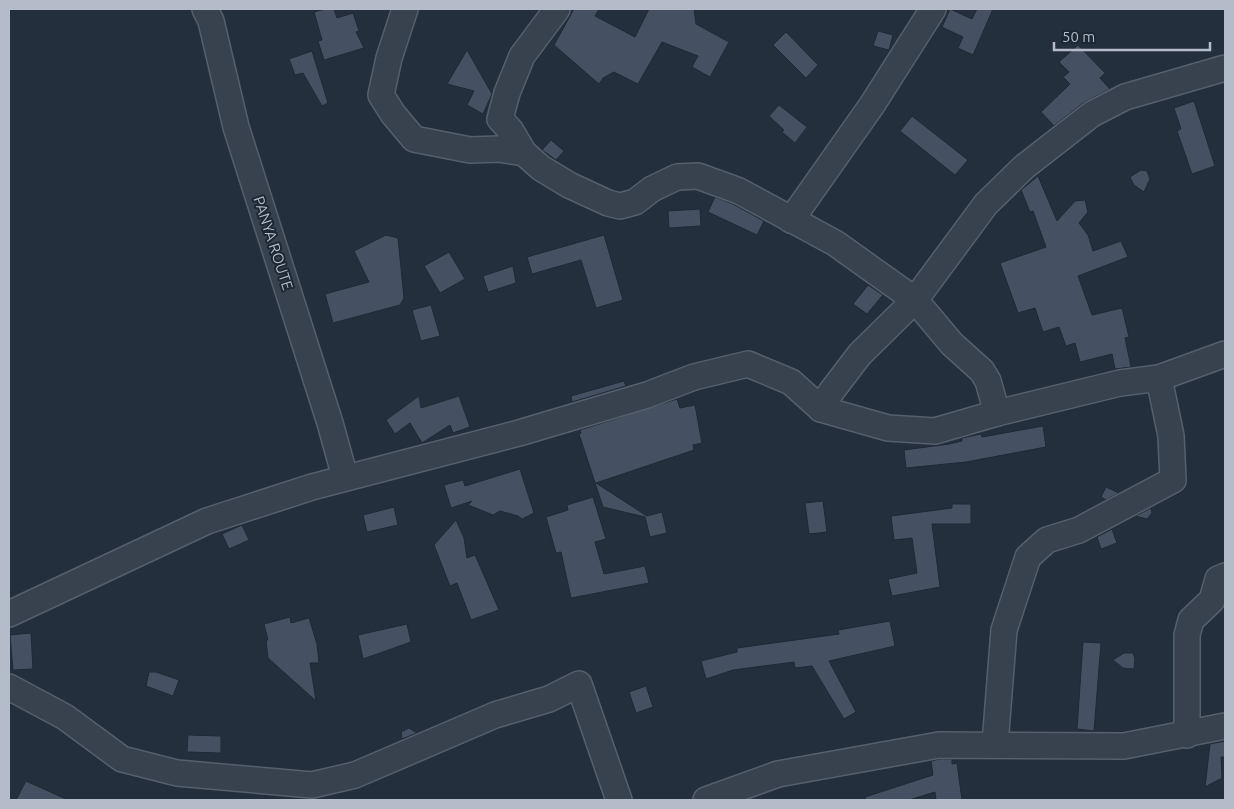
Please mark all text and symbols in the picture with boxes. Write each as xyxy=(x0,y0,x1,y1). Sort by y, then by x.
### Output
scale bar xyxy=(1054,20,1210,52)
text: 50 m xyxy=(1062,28,1095,45)
street label: PANYA ROUTE xyxy=(250,194,297,292)

